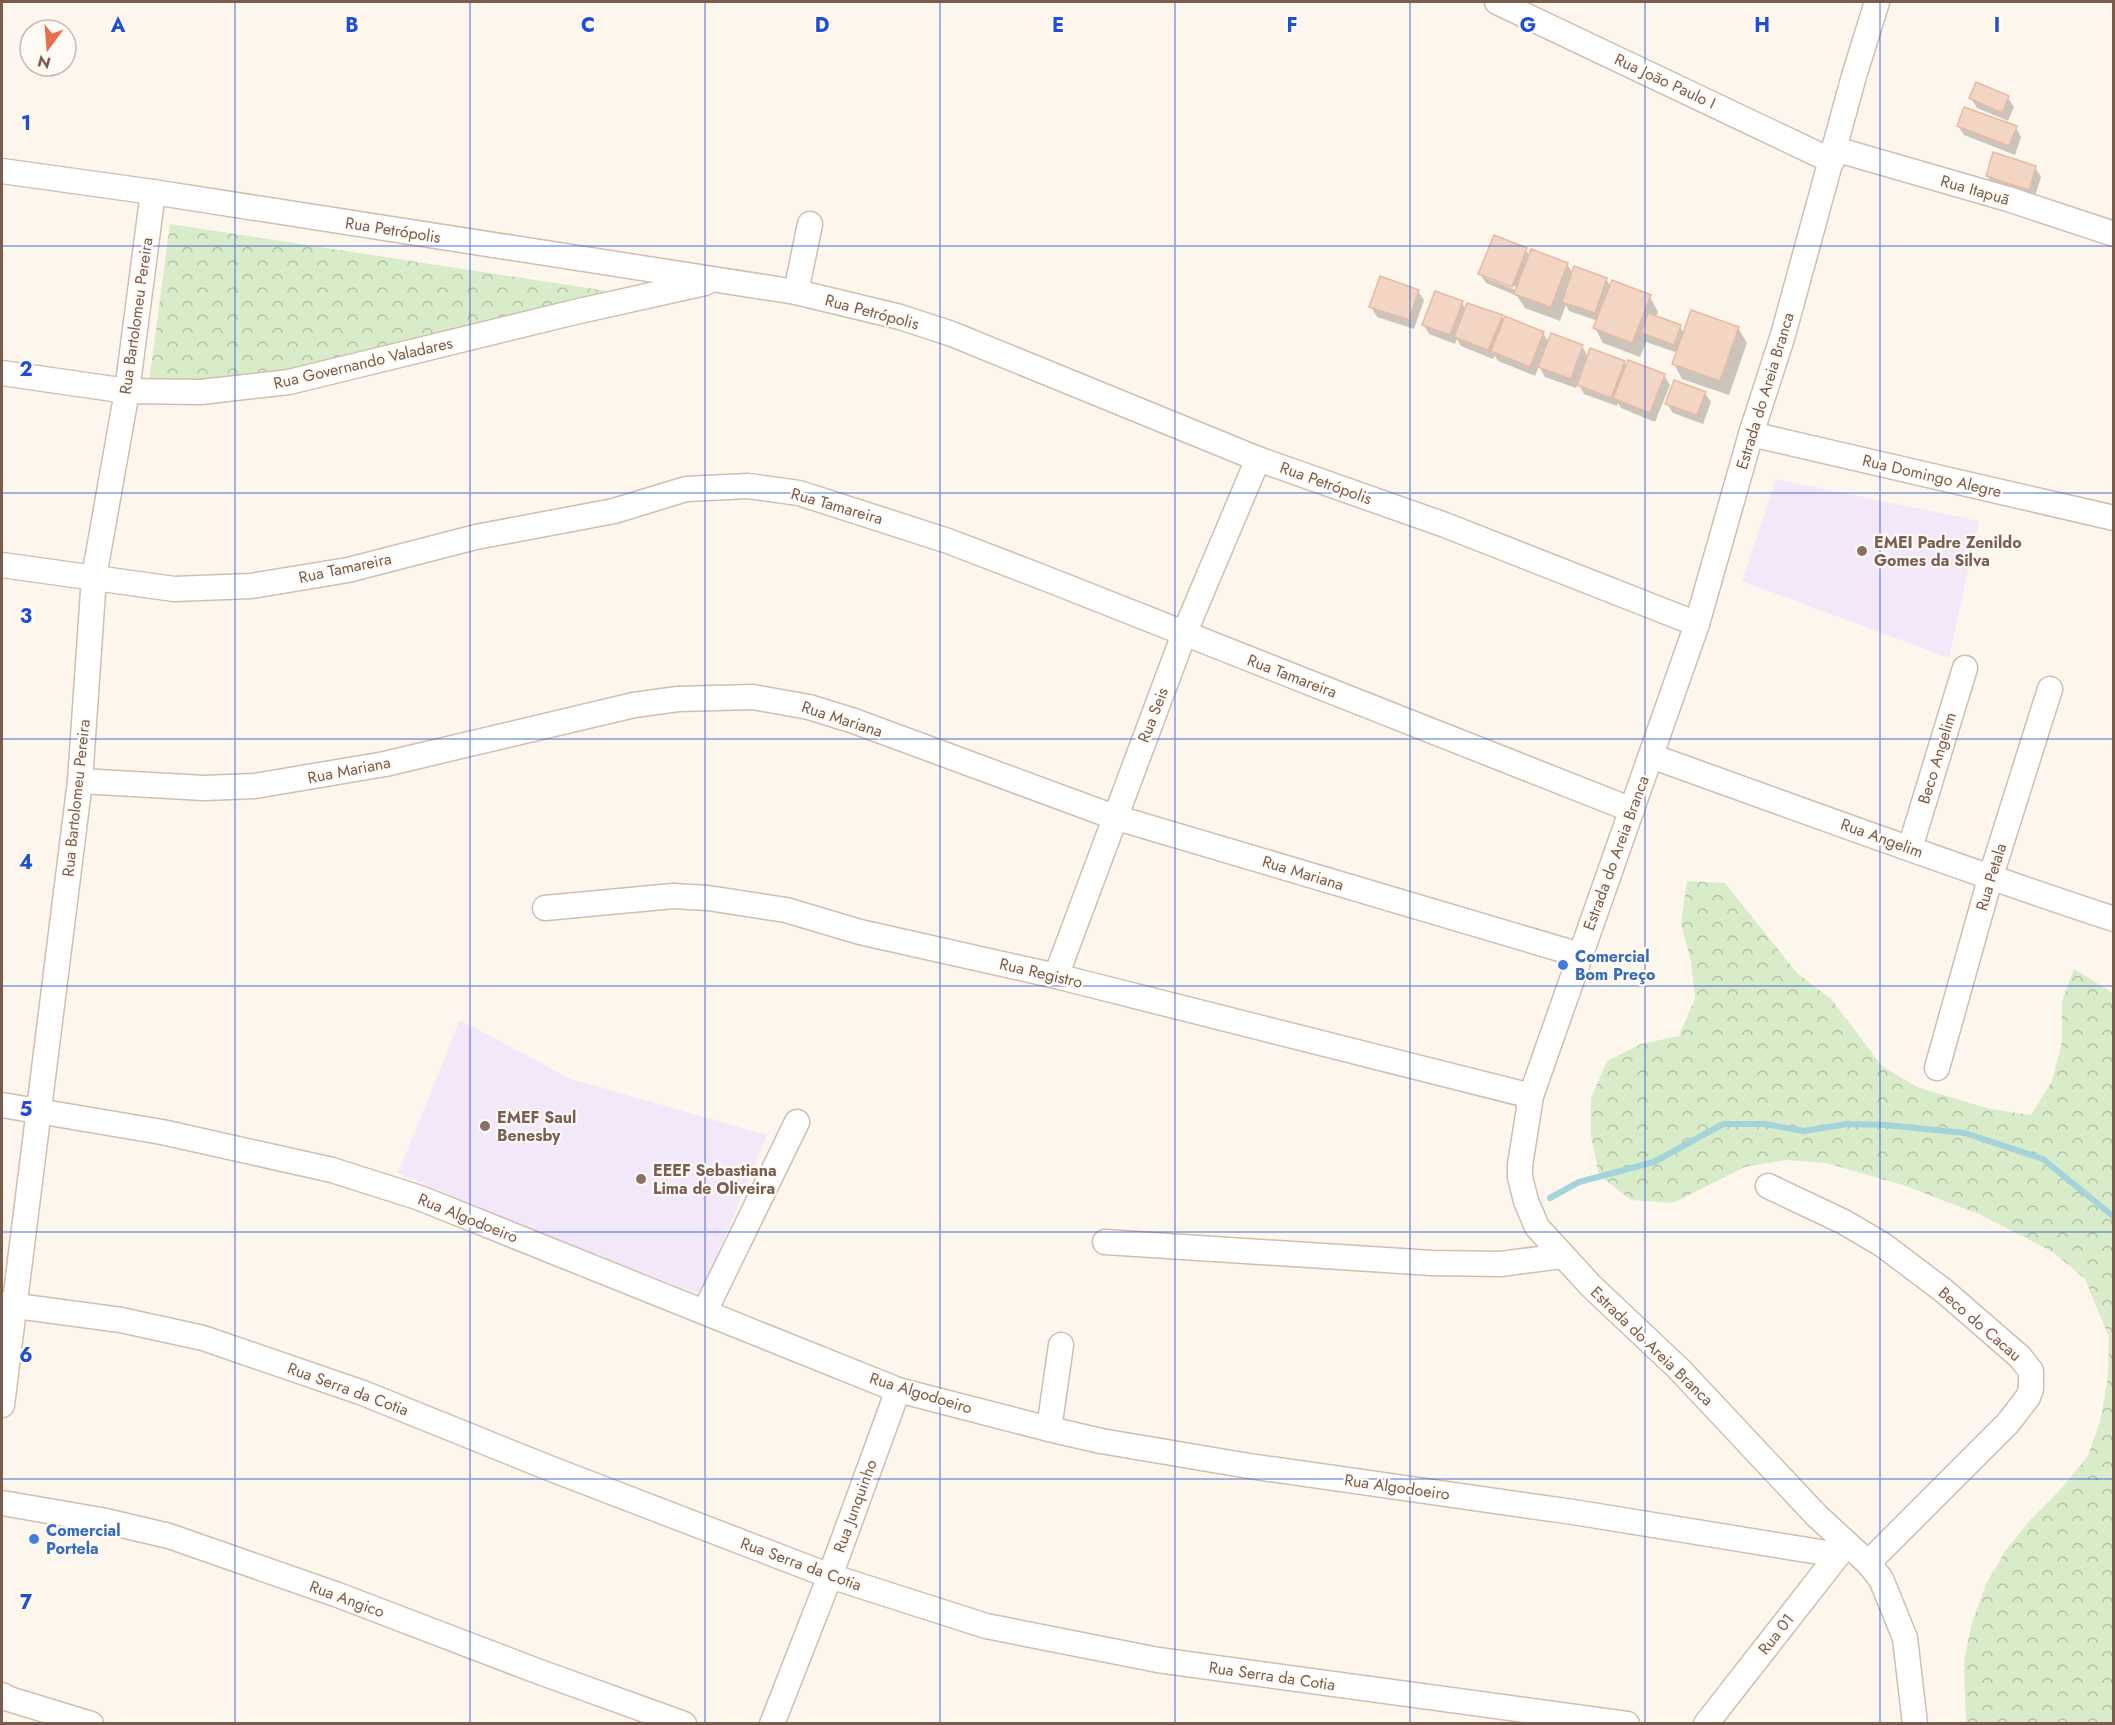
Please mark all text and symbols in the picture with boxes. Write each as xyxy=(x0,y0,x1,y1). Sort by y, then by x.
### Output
text: A xyxy=(110,11,126,40)
text: B xyxy=(345,11,359,40)
text: C xyxy=(581,11,595,40)
text: D xyxy=(815,11,829,40)
text: E xyxy=(1052,11,1064,40)
text: F xyxy=(1286,11,1298,40)
text: G xyxy=(1520,11,1536,40)
text: H xyxy=(1754,11,1770,40)
text: I xyxy=(1994,11,2000,40)
north arrow xyxy=(18,18,78,78)
street label: Rua João Paulo I xyxy=(1611,47,1719,115)
text: N xyxy=(35,49,53,75)
text: 1 xyxy=(21,109,31,138)
street label: Rua Itapuã xyxy=(1938,169,2012,211)
street label: Rua Petrópolis xyxy=(344,211,442,249)
street label: Rua Bartolomeu Pereira xyxy=(114,236,158,396)
street label: Rua Petrópolis xyxy=(822,288,922,336)
street label: Estrada do Areia Branca xyxy=(1730,310,1800,472)
street label: Rua Governando Valadares xyxy=(271,331,455,395)
text: 2 xyxy=(19,355,33,384)
street label: Rua Domingo Alegre xyxy=(1860,449,2004,503)
street label: Rua Petrópolis xyxy=(1277,456,1375,510)
street label: Rua Tamareira xyxy=(788,482,886,530)
place label: EMEI Padre Zenildo Gomes da Silva xyxy=(1874,531,2022,572)
marker: EMEI Padre Zenildo Gomes da Silva xyxy=(1855,544,1869,558)
street label: Rua Tamareira xyxy=(296,547,394,589)
text: 3 xyxy=(20,602,32,631)
street label: Rua Tamareira xyxy=(1244,648,1340,704)
street label: Rua Seis xyxy=(1132,684,1174,746)
street label: Rua Mariana xyxy=(799,695,885,743)
street label: Beco Angelim xyxy=(1912,709,1962,807)
street label: Rua Bartolomeu Pereira xyxy=(56,718,96,878)
street label: Rua Mariana xyxy=(306,751,392,789)
street label: Estrada do Areia Branca xyxy=(1577,772,1655,934)
street label: Rua Angelim xyxy=(1837,812,1927,864)
street label: Rua Petala xyxy=(1970,841,2012,913)
text: 4 xyxy=(19,848,33,877)
street label: Rua Mariana xyxy=(1259,850,1347,896)
place label: Comercial Bom Preço xyxy=(1575,945,1655,986)
street label: Rua Registro xyxy=(997,952,1085,994)
marker: Comercial Bom Preço xyxy=(1556,958,1570,972)
text: 5 xyxy=(20,1095,33,1124)
place label: EMEF Saul Benesby xyxy=(497,1106,576,1147)
marker: EMEF Saul Benesby xyxy=(478,1119,492,1133)
place label: EEEF Sebastiana Lima de Oliveira xyxy=(653,1159,777,1200)
marker: EEEF Sebastiana Lima de Oliveira xyxy=(634,1172,648,1186)
street label: Rua Algodoeiro xyxy=(414,1187,522,1249)
street label: Estrada do Areia Branca xyxy=(1585,1281,1719,1411)
street label: Beco do Cacau xyxy=(1933,1281,2027,1367)
text: 6 xyxy=(19,1341,33,1370)
street label: Rua Serra da Cotia xyxy=(284,1356,412,1422)
street label: Rua Algodoeiro xyxy=(867,1366,975,1420)
street label: Rua Junquinho xyxy=(827,1456,883,1556)
street label: Rua Algodoeiro xyxy=(1343,1468,1451,1506)
place label: Comercial Portela xyxy=(46,1519,121,1560)
street label: Rua Serra da Cotia xyxy=(737,1531,865,1597)
marker: Comercial Portela xyxy=(27,1532,41,1546)
street label: Rua Angico xyxy=(306,1575,388,1623)
text: 7 xyxy=(20,1588,33,1617)
street label: Rua 01 xyxy=(1753,1609,1799,1659)
street label: Rua Serra da Cotia xyxy=(1207,1656,1337,1696)

